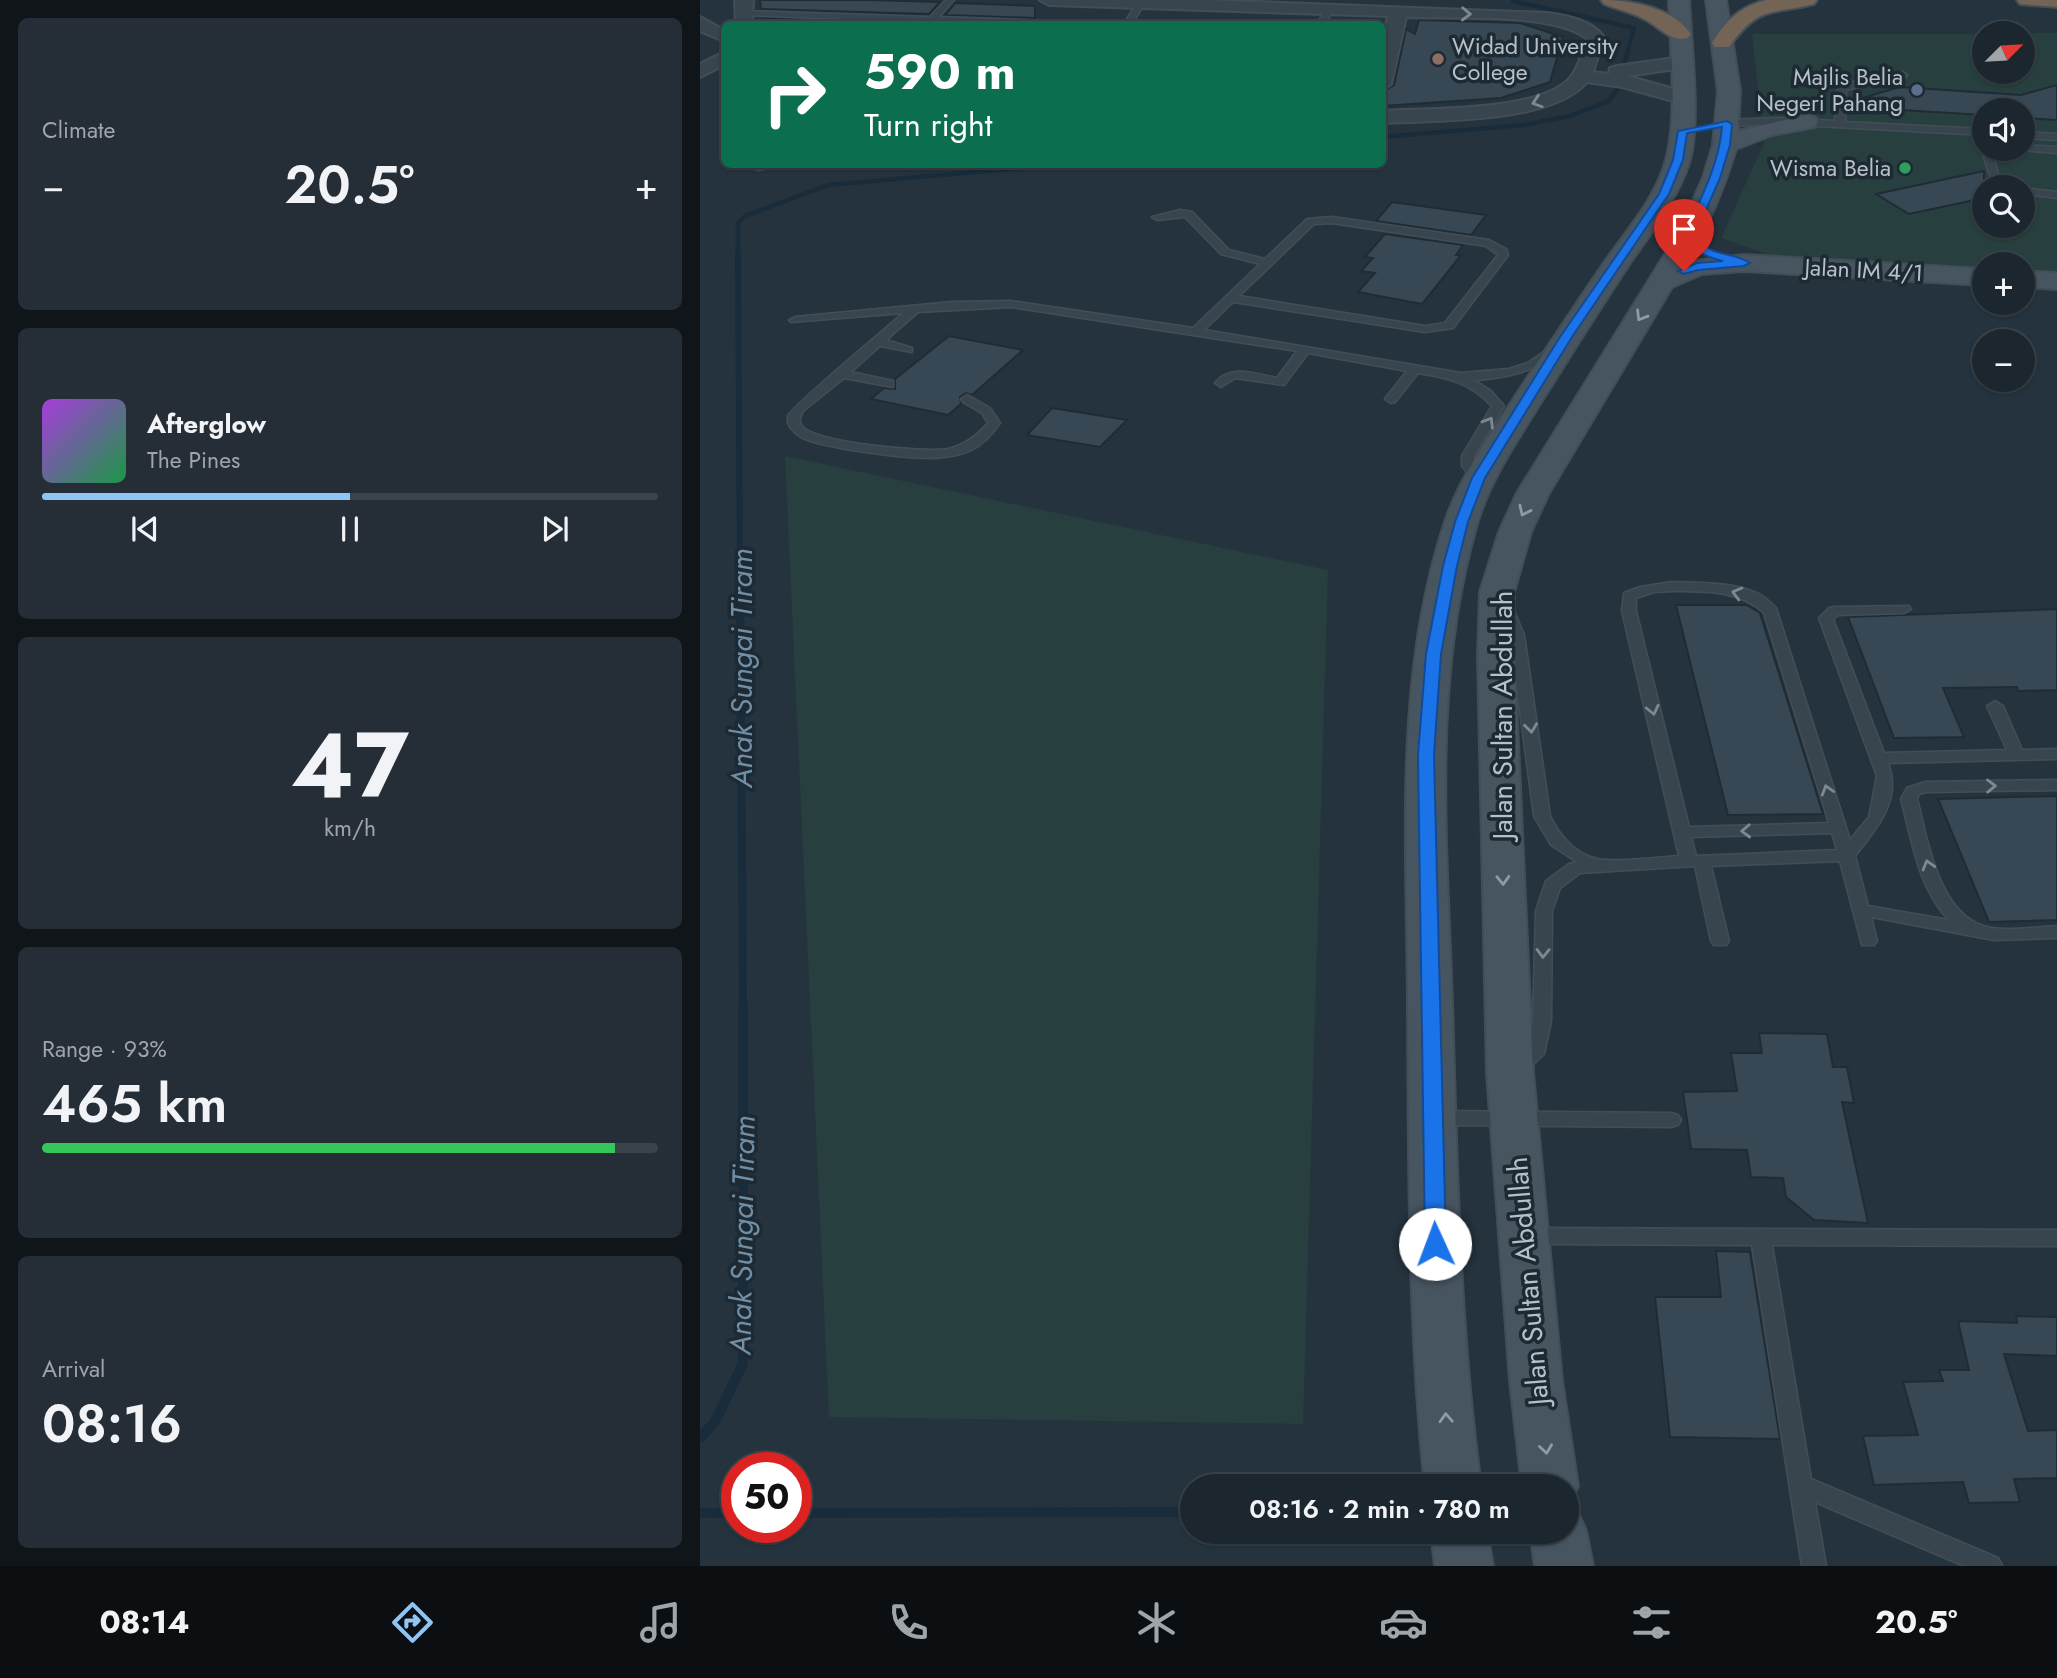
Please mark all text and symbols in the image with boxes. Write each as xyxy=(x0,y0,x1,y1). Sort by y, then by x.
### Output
one-way arrow xyxy=(1461,7,1472,22)
north arrow xyxy=(1972,21,2035,84)
map controls xyxy=(1972,21,2035,392)
place label: Widad University College xyxy=(1452,29,1619,89)
text: 590 m xyxy=(864,37,1016,107)
icon: right xyxy=(749,49,840,140)
marker: Widad University College xyxy=(1430,51,1446,67)
place label: Majlis Belia Negeri Pahang xyxy=(1756,60,1903,120)
marker: Majlis Belia Negeri Pahang xyxy=(1909,82,1925,98)
one-way arrow xyxy=(1531,93,1543,108)
button: sound xyxy=(1972,98,2035,161)
text: Turn right xyxy=(864,102,993,148)
text: Climate xyxy=(42,113,115,147)
text: 20.5° xyxy=(285,147,414,223)
place label: Wisma Belia xyxy=(1770,151,1891,185)
text: − xyxy=(42,158,64,213)
text: + xyxy=(635,158,658,213)
marker: Wisma Belia xyxy=(1897,160,1913,176)
button: search xyxy=(1972,175,2035,238)
pin xyxy=(1654,199,1714,271)
icon: arrive xyxy=(1665,210,1703,248)
street label: Jalan IM 4/1 xyxy=(1801,250,1924,290)
button: + xyxy=(1972,252,2035,315)
one-way arrow xyxy=(1637,308,1650,321)
button: − xyxy=(1972,329,2035,392)
text: Afterglow xyxy=(147,405,266,443)
one-way arrow xyxy=(1480,416,1493,429)
text: The Pines xyxy=(147,443,240,477)
one-way arrow xyxy=(1519,504,1533,516)
icon: previous xyxy=(126,510,164,548)
icon: pause xyxy=(331,510,369,548)
icon: next xyxy=(536,510,574,548)
water label: Anak Sungai Tiram xyxy=(720,548,763,789)
one-way arrow xyxy=(1731,587,1743,601)
street label: Jalan Sultan Abdullah xyxy=(1482,590,1523,844)
text: 47 xyxy=(291,700,409,831)
one-way arrow xyxy=(1645,704,1659,716)
one-way arrow xyxy=(1523,723,1538,734)
one-way arrow xyxy=(1986,778,1997,794)
one-way arrow xyxy=(1820,785,1835,797)
text: km/h xyxy=(324,811,376,845)
one-way arrow xyxy=(1740,823,1751,838)
one-way arrow xyxy=(1922,859,1937,871)
one-way arrow xyxy=(1496,875,1511,886)
one-way arrow xyxy=(1536,948,1551,959)
text: Range · 93% xyxy=(42,1032,167,1066)
text: 465 km xyxy=(42,1066,227,1142)
water label: Anak Sungai Tiram xyxy=(718,1115,766,1356)
street label: Jalan Sultan Abdullah xyxy=(1497,1155,1560,1411)
position arrow xyxy=(1398,1207,1472,1281)
text: Arrival xyxy=(42,1352,105,1386)
text: 08:16 xyxy=(42,1386,182,1462)
one-way arrow xyxy=(1438,1412,1453,1423)
one-way arrow xyxy=(1538,1443,1553,1455)
speed limit sign: 50 xyxy=(721,1452,812,1543)
text: 08:16 · 2 min · 780 m xyxy=(1249,1490,1510,1528)
icon: directions xyxy=(388,1598,437,1647)
icon: music xyxy=(636,1598,685,1647)
icon: phone xyxy=(884,1598,933,1647)
icon: climate xyxy=(1132,1598,1181,1647)
icon: car xyxy=(1379,1598,1428,1647)
icon: filters xyxy=(1627,1598,1676,1647)
text: 08:14 xyxy=(99,1599,190,1645)
text: 20.5° xyxy=(1875,1599,1958,1645)

